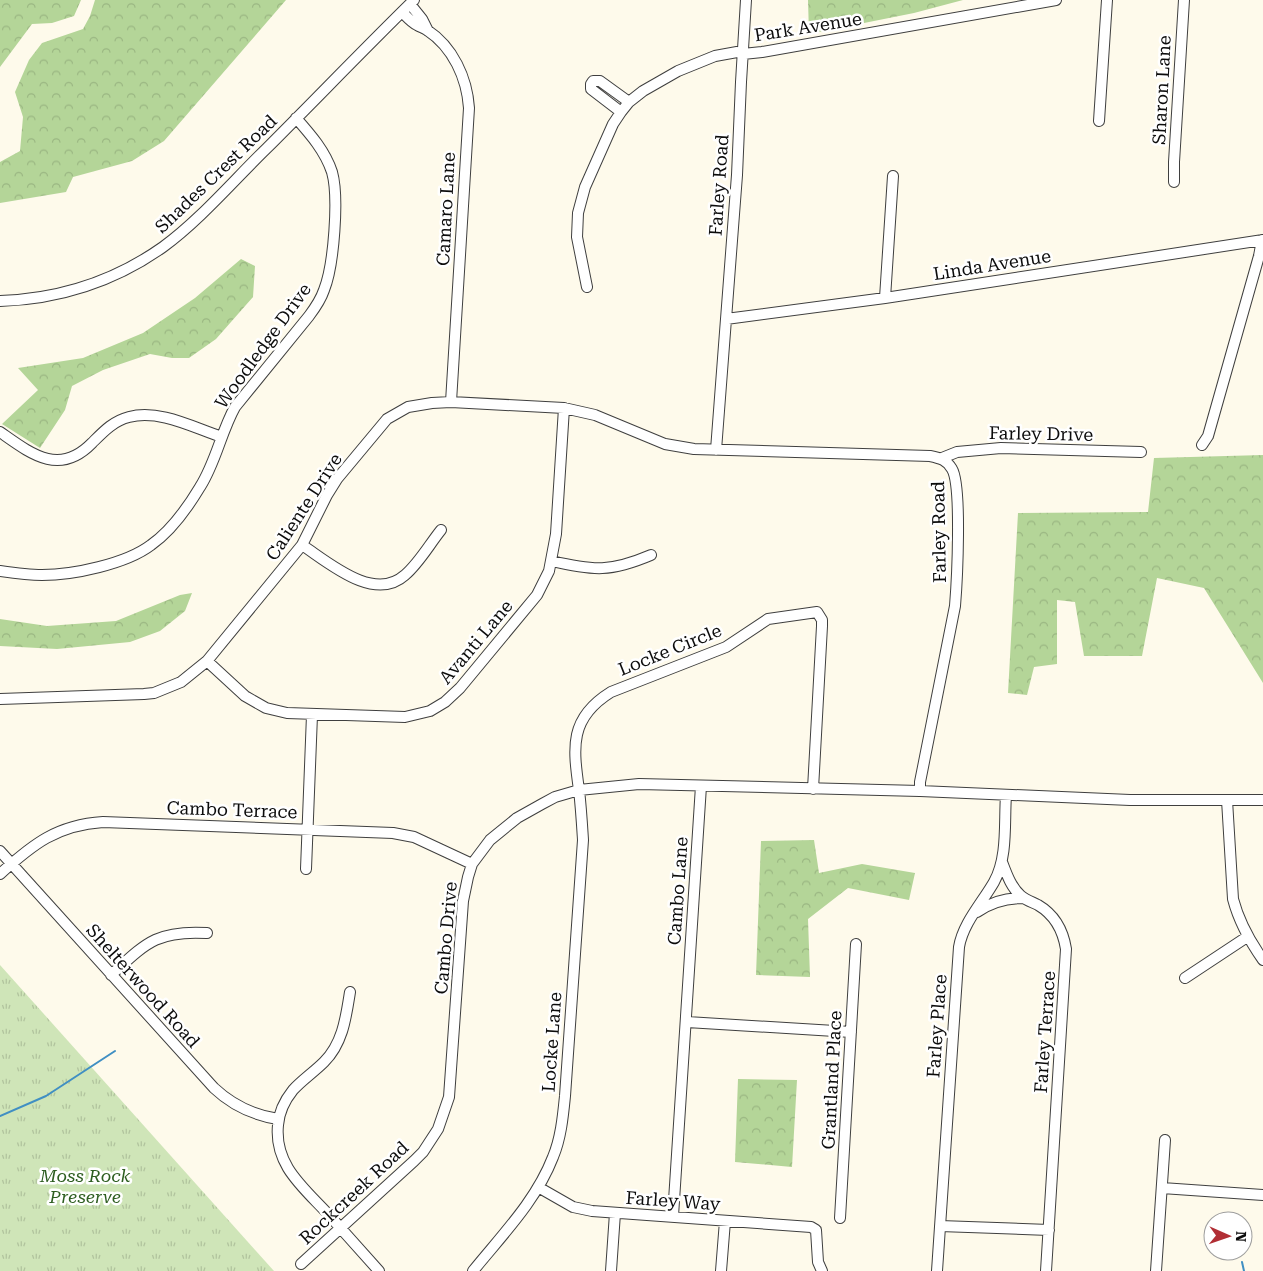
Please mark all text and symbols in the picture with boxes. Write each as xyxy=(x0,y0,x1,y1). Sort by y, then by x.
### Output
street label: Park Avenue xyxy=(753,8,863,45)
street label: Sharon Lane xyxy=(1148,35,1175,145)
street label: Shades Crest Road xyxy=(150,110,281,237)
street label: Farley Road xyxy=(704,133,733,236)
street label: Camaro Lane xyxy=(432,151,459,267)
street label: Linda Avenue xyxy=(932,245,1052,284)
street label: Woodledge Drive xyxy=(210,279,315,412)
street label: Farley Drive xyxy=(989,422,1094,445)
street label: Caliente Drive xyxy=(261,449,346,564)
street label: Farley Road xyxy=(927,481,950,583)
street label: Avanti Lane xyxy=(434,595,517,688)
street label: Locke Circle xyxy=(615,619,724,680)
street label: Cambo Terrace xyxy=(166,797,298,822)
street label: Cambo Lane xyxy=(663,836,692,946)
street label: Cambo Drive xyxy=(430,881,461,995)
street label: Shelterwood Road xyxy=(82,919,205,1052)
street label: Farley Terrace xyxy=(1030,970,1059,1094)
street label: Farley Place xyxy=(922,973,951,1079)
street label: Locke Lane xyxy=(538,991,565,1093)
street label: Grantland Place xyxy=(817,1010,846,1150)
street label: Rockcreek Road xyxy=(295,1136,413,1249)
park label: Moss Rock Preserve xyxy=(39,1165,131,1207)
street label: Farley Way xyxy=(625,1187,721,1214)
north arrow xyxy=(1203,1211,1253,1261)
text: N xyxy=(1233,1231,1249,1242)

